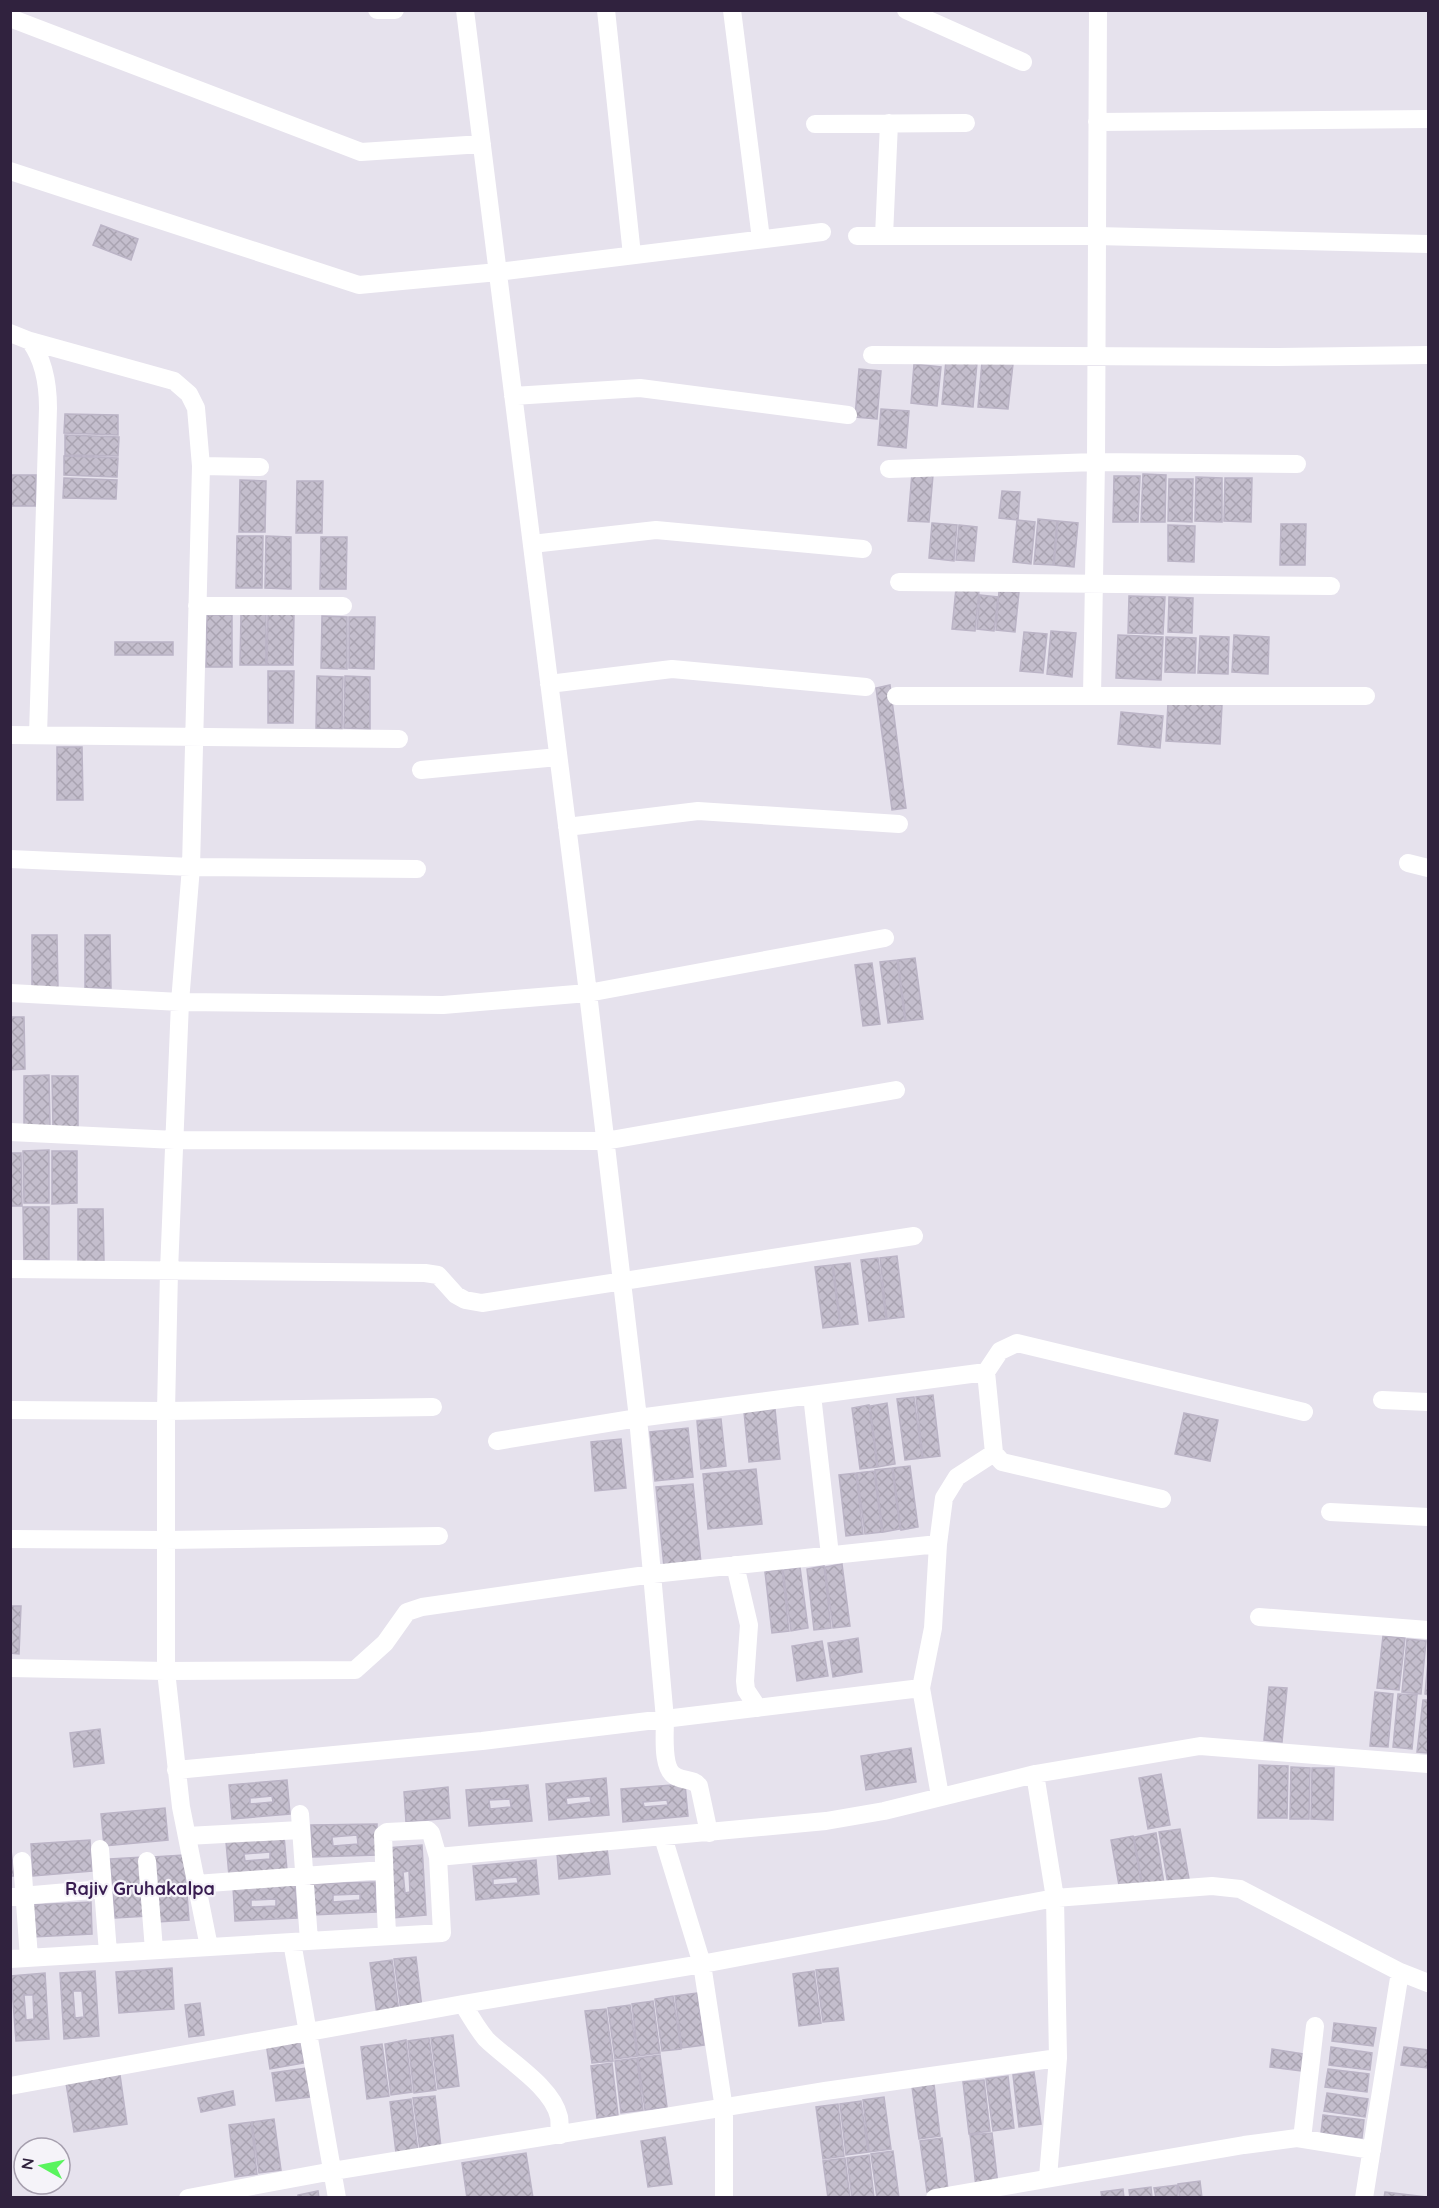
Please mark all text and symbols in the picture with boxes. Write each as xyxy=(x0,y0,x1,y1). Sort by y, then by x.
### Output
district label: Rajiv Gruhakalpa xyxy=(65,1877,215,1900)
north arrow xyxy=(12,2136,72,2196)
text: N xyxy=(16,2156,38,2171)

